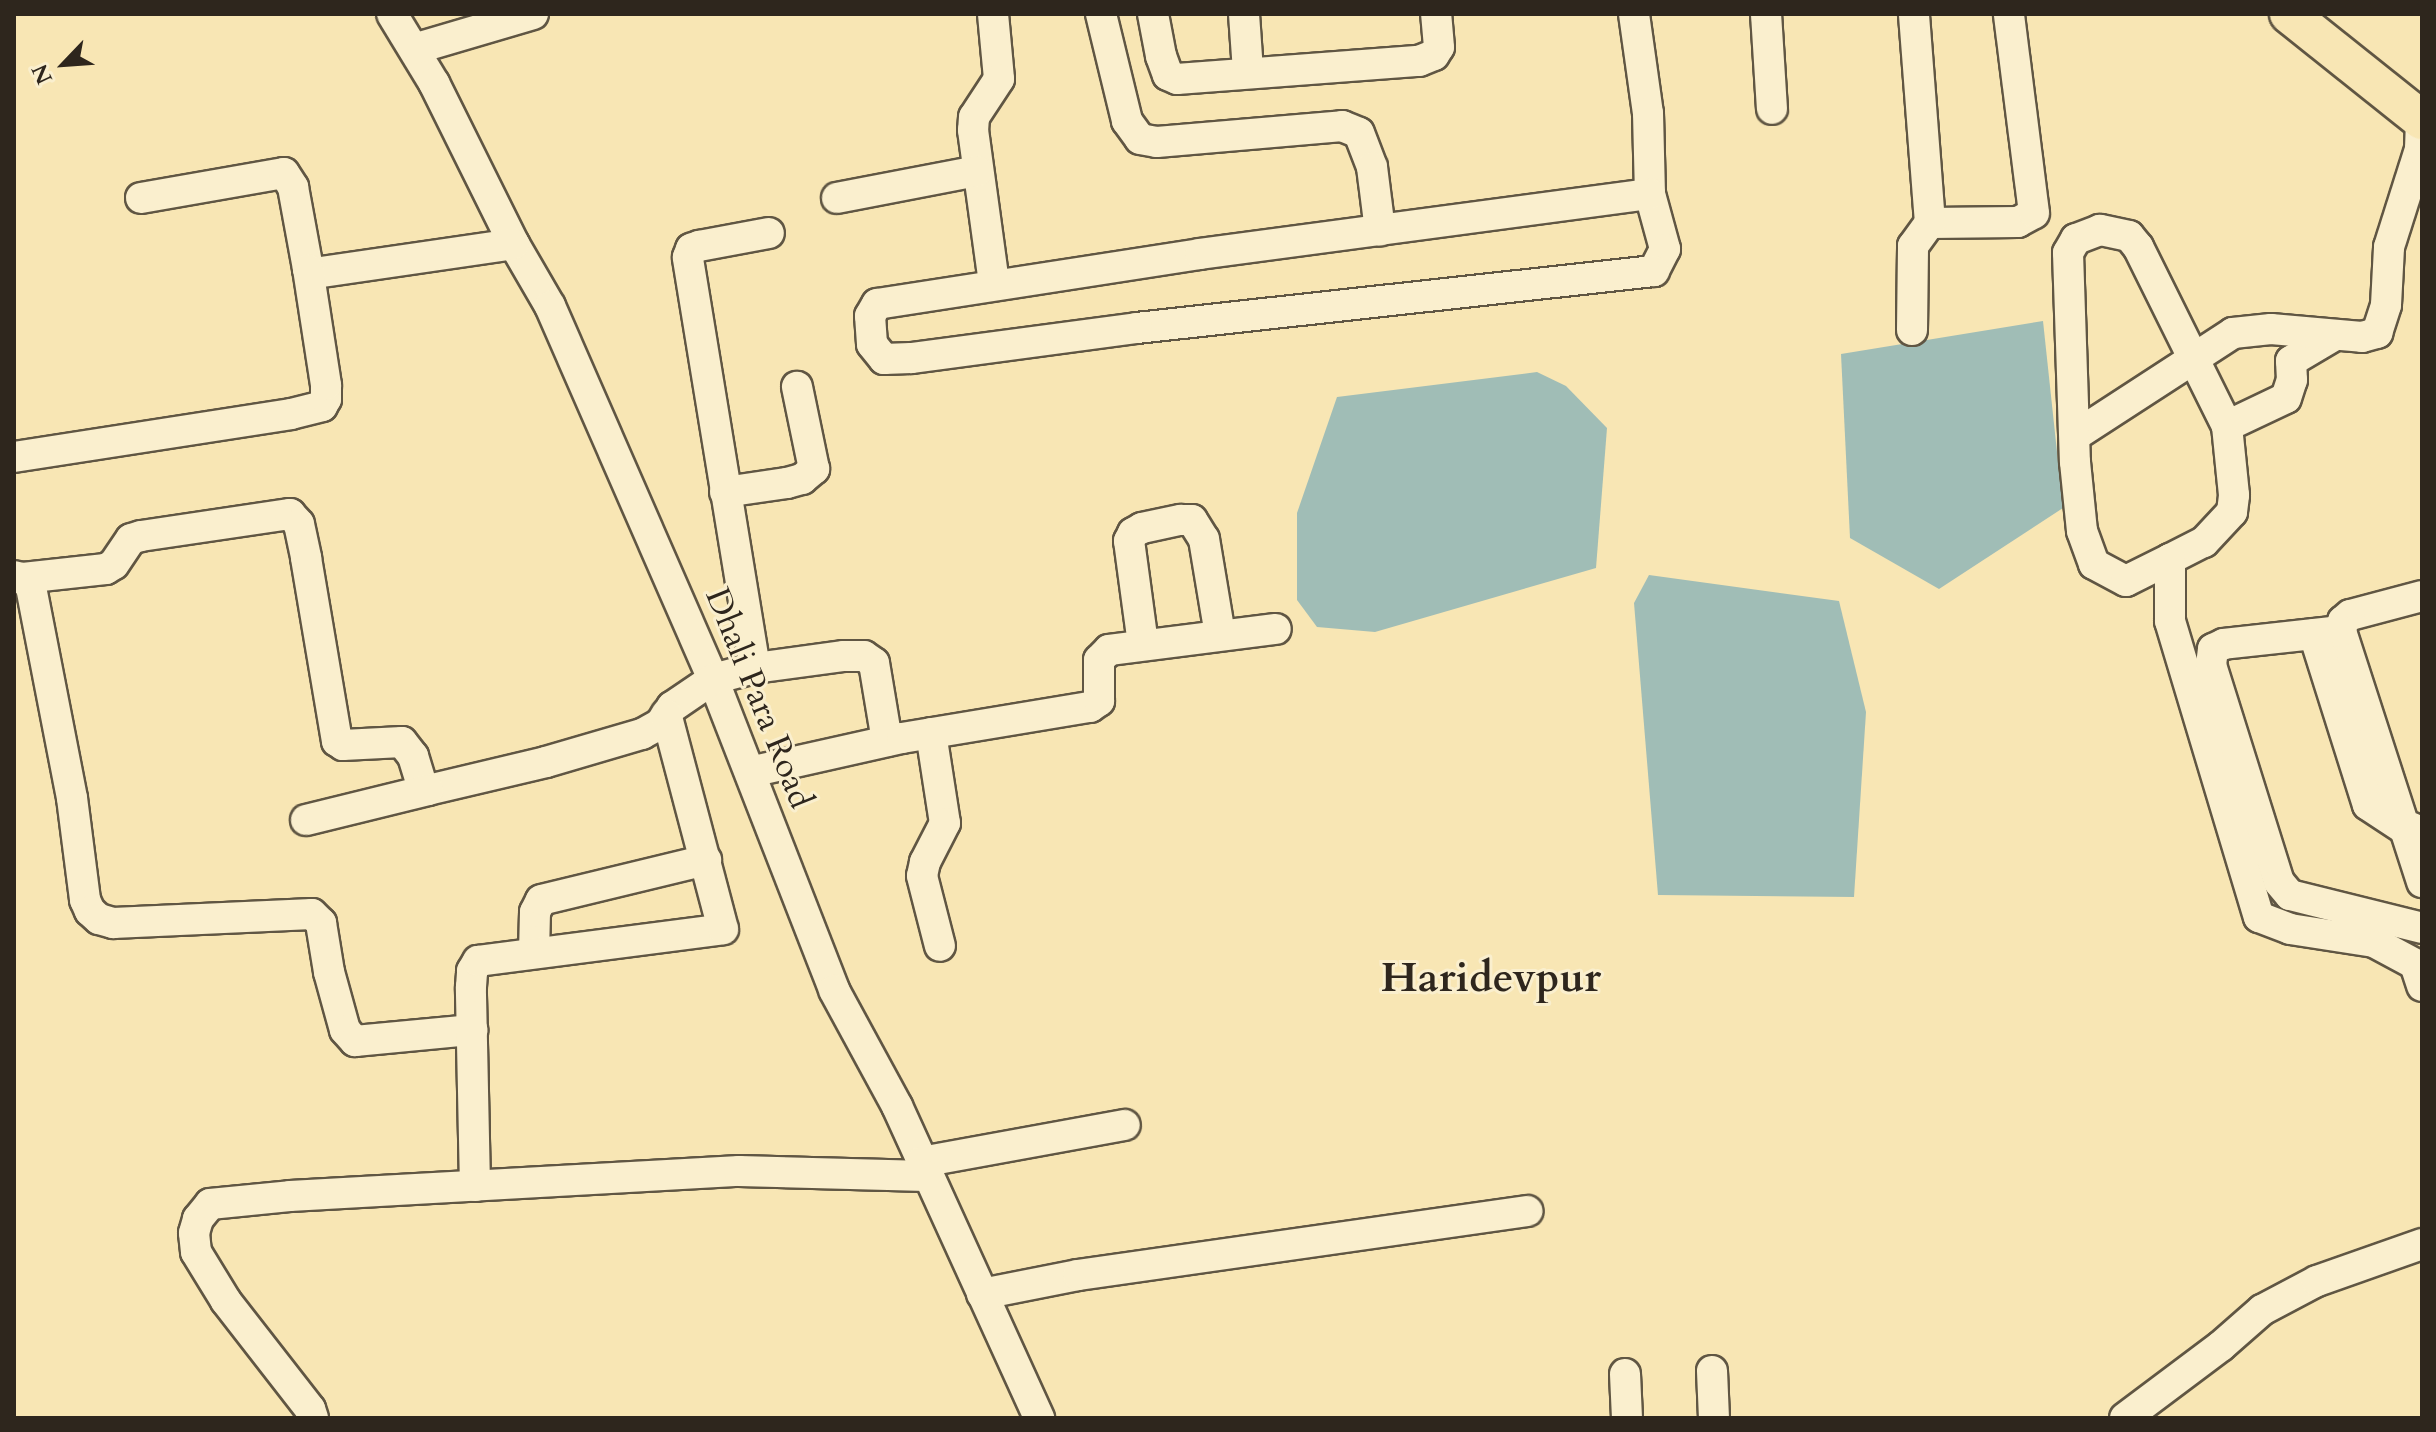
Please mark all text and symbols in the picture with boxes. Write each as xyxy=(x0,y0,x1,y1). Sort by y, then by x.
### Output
north arrow xyxy=(24,24,104,104)
text: N xyxy=(25,59,60,89)
street label: Dhali Para Road xyxy=(696,582,822,814)
district label: Haridevpur xyxy=(1381,953,1601,1003)

